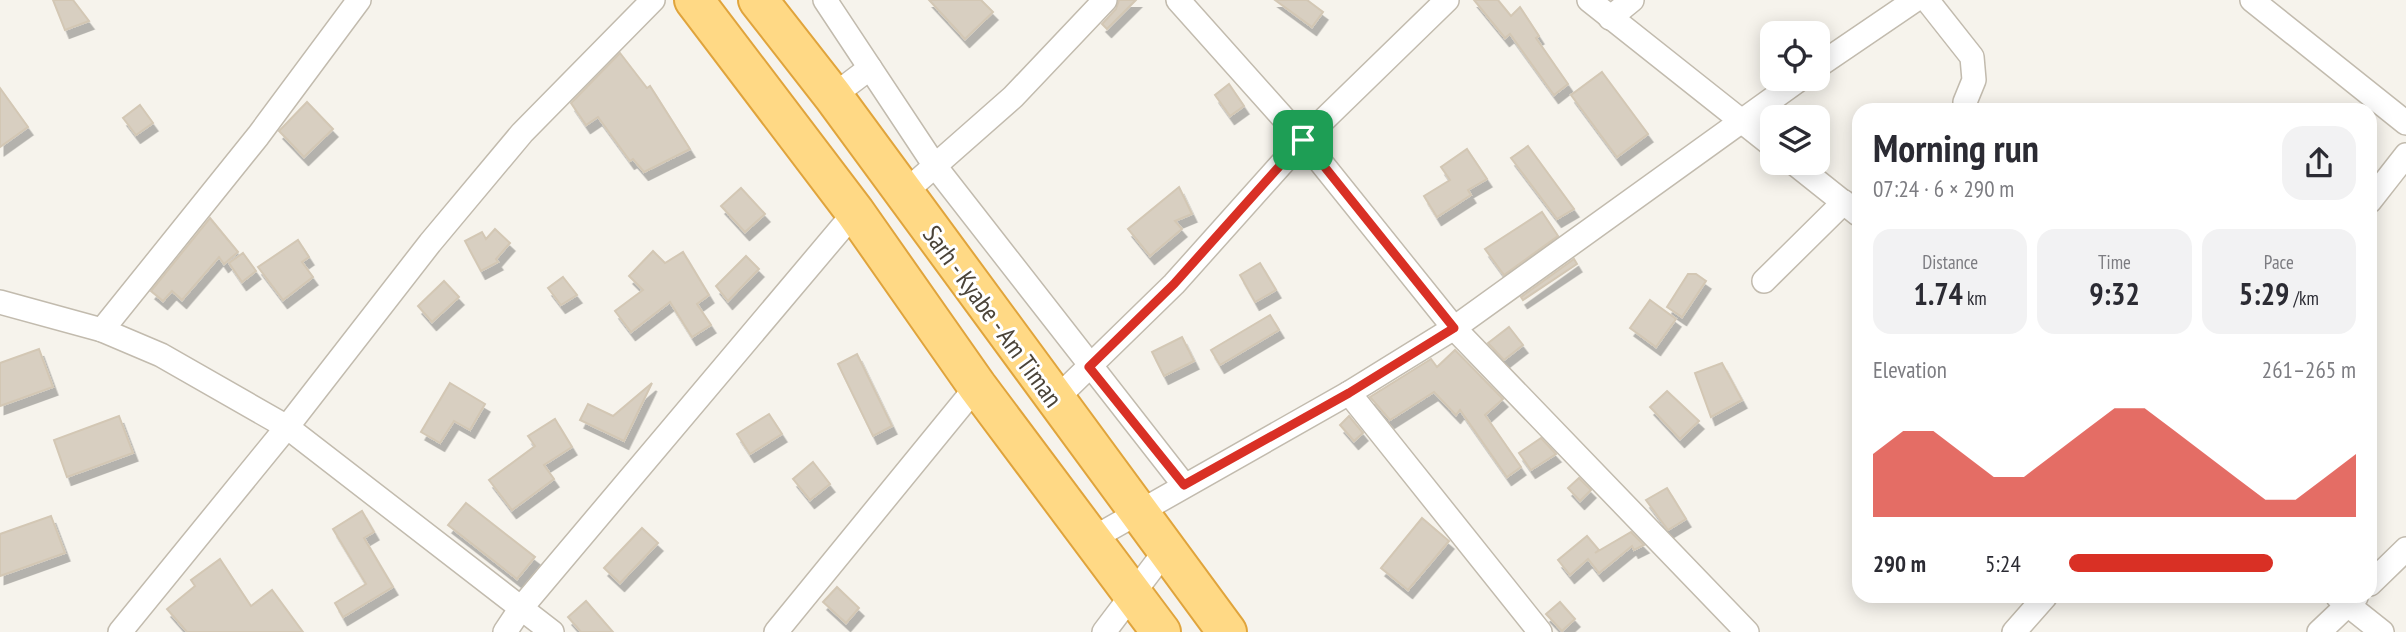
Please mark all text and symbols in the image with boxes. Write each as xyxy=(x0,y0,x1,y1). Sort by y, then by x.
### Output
map controls xyxy=(1760,21,1830,175)
button: locate xyxy=(1760,21,1830,91)
button: layers xyxy=(1760,105,1830,175)
pin xyxy=(1273,110,1333,170)
icon: arrive xyxy=(1284,121,1322,159)
text: Morning run xyxy=(1873,123,2039,172)
button: share xyxy=(2282,126,2356,200)
text: 07:24 · 6 × 290 m xyxy=(1873,174,2014,203)
street label: Sarh - Kyabe - Am Timan xyxy=(916,219,1070,413)
text: Distance xyxy=(1922,250,1978,274)
text: Time xyxy=(2098,250,2131,274)
text: Pace xyxy=(2264,250,2294,274)
text: 1.74 xyxy=(1914,274,1963,313)
text: 9:32 xyxy=(2089,274,2140,313)
text: 5:29 xyxy=(2239,274,2289,313)
text: km xyxy=(1963,286,1987,310)
text: /km xyxy=(2289,286,2319,310)
text: Elevation xyxy=(1873,355,1947,384)
text: 261–265 m xyxy=(2262,355,2356,384)
text: 290 m xyxy=(1873,549,1926,578)
text: 5:24 xyxy=(1985,549,2021,578)

